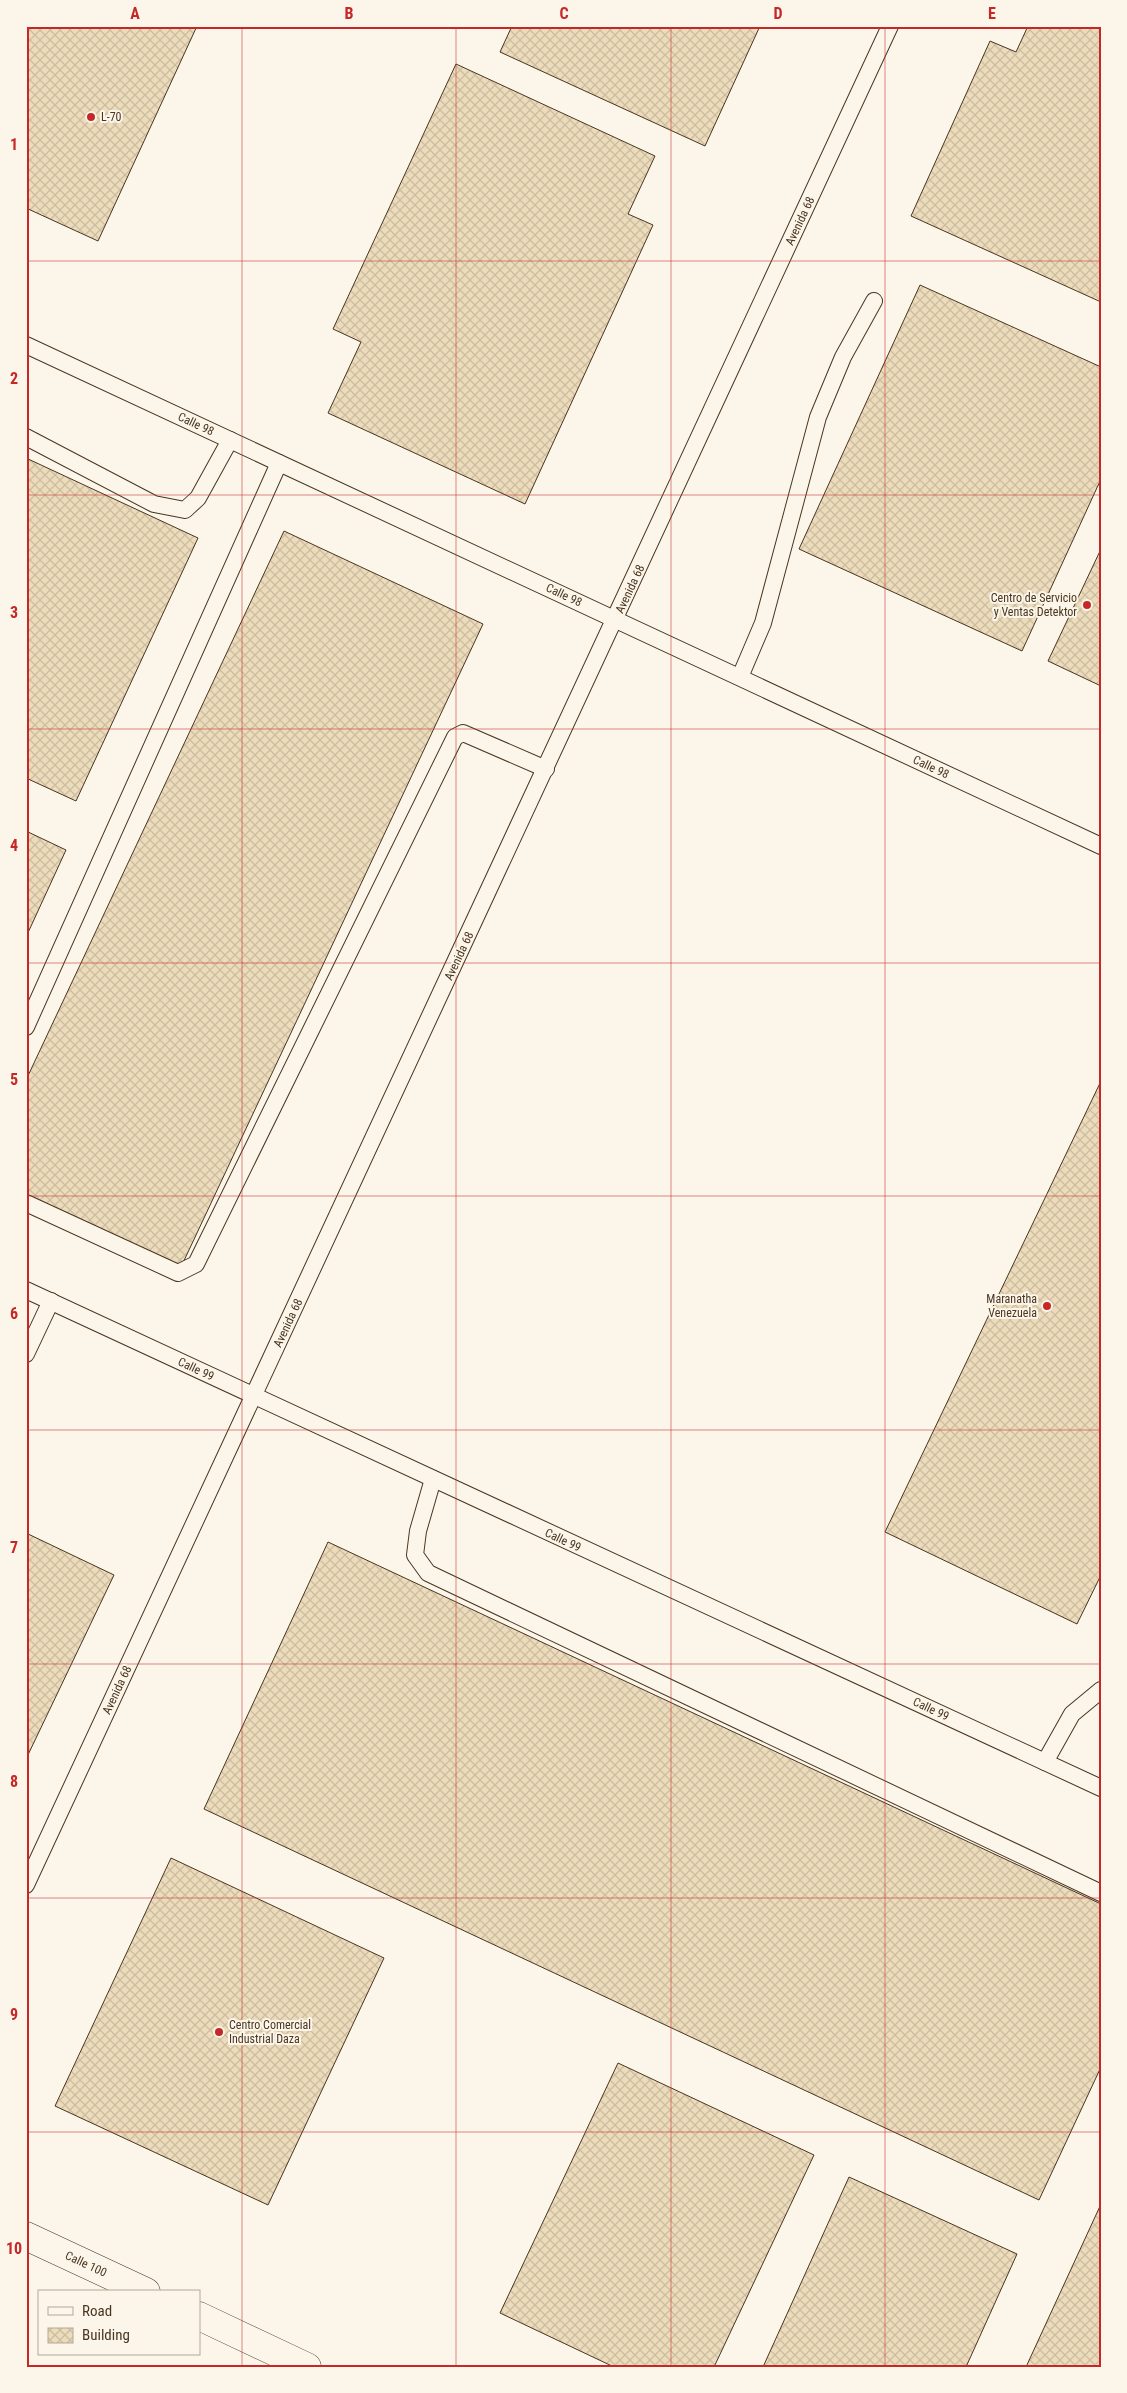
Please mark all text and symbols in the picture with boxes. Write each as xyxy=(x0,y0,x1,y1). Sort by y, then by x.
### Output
text: A xyxy=(130,4,140,23)
text: B xyxy=(345,4,354,23)
text: C xyxy=(559,4,569,23)
text: D xyxy=(773,4,783,23)
text: E xyxy=(988,4,996,23)
place label: L-70 xyxy=(101,110,122,124)
marker: L-70 xyxy=(85,111,97,123)
text: 1 xyxy=(10,135,18,154)
street label: Avenida 68 xyxy=(783,194,817,248)
text: 2 xyxy=(10,369,18,388)
street label: Calle 98 xyxy=(176,410,216,438)
street label: Avenida 68 xyxy=(613,562,647,616)
street label: Calle 98 xyxy=(544,581,584,609)
place label: Centro de Servicio y Ventas Detektor xyxy=(991,591,1077,619)
marker: Centro de Servicio y Ventas Detektor xyxy=(1081,599,1093,611)
text: 3 xyxy=(10,603,18,622)
street label: Calle 98 xyxy=(911,753,951,781)
text: 4 xyxy=(10,836,18,855)
street label: Avenida 68 xyxy=(442,929,476,983)
text: 5 xyxy=(10,1070,18,1089)
place label: Maranatha Venezuela xyxy=(986,1292,1037,1320)
street label: Avenida 68 xyxy=(271,1296,305,1350)
marker: Maranatha Venezuela xyxy=(1041,1300,1053,1312)
text: 6 xyxy=(10,1304,18,1323)
street label: Calle 99 xyxy=(176,1355,216,1383)
street label: Calle 99 xyxy=(543,1526,583,1554)
text: 7 xyxy=(10,1538,18,1557)
street label: Avenida 68 xyxy=(100,1663,134,1717)
street label: Calle 99 xyxy=(911,1695,951,1723)
text: 8 xyxy=(10,1772,18,1791)
text: 9 xyxy=(10,2005,18,2024)
place label: Centro Comercial Industrial Daza xyxy=(229,2018,311,2046)
marker: Centro Comercial Industrial Daza xyxy=(213,2026,225,2038)
text: 10 xyxy=(6,2239,22,2258)
street label: Calle 100 xyxy=(63,2248,109,2280)
legend xyxy=(38,2290,200,2356)
text: Road xyxy=(82,2302,112,2320)
text: Building xyxy=(82,2326,130,2344)

